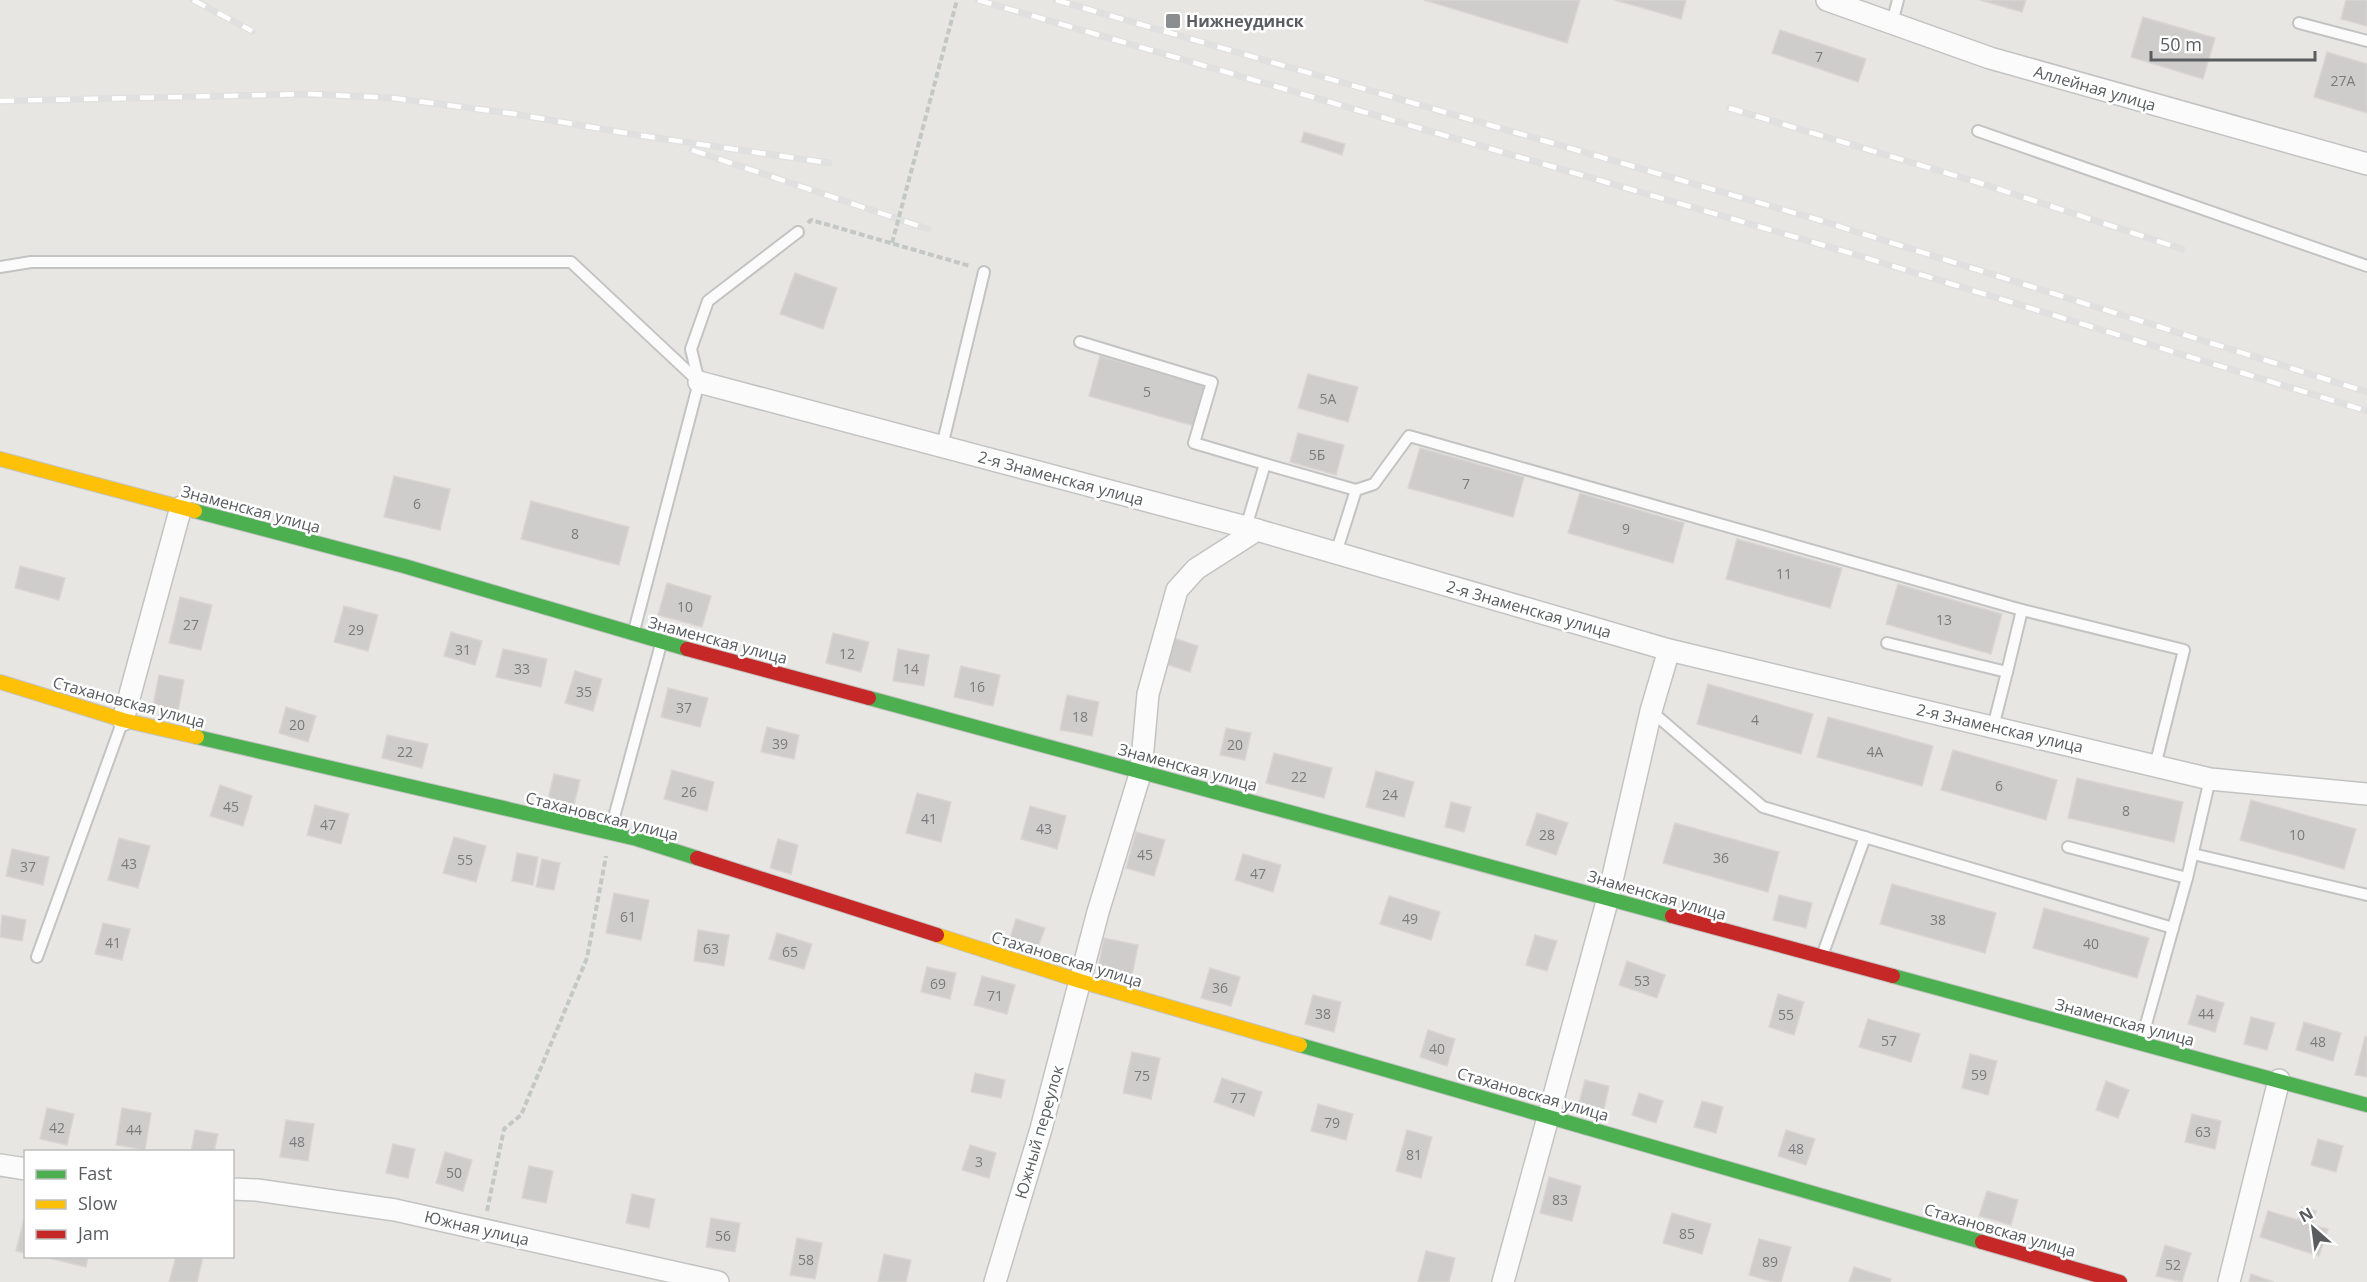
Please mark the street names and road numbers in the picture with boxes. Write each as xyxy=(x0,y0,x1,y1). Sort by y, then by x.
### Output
street label: Аллейная улица xyxy=(2031,60,2159,116)
street label: 2-я Знаменская улица xyxy=(976,445,1146,511)
street label: Знаменская улица xyxy=(179,480,323,538)
street label: 2-я Знаменская улица xyxy=(1444,575,1614,643)
street label: Знаменская улица xyxy=(646,611,790,669)
street label: Стахановская улица xyxy=(50,671,208,733)
street label: 2-я Знаменская улица xyxy=(1914,698,2086,758)
street label: Знаменская улица xyxy=(1116,738,1260,796)
street label: Стахановская улица xyxy=(523,786,681,846)
street label: Знаменская улица xyxy=(1585,865,1729,925)
street label: Стахановская улица xyxy=(989,926,1145,992)
street label: Знаменская улица xyxy=(2053,993,2197,1051)
street label: Южный переулок xyxy=(1009,1062,1069,1201)
street label: Стахановская улица xyxy=(1455,1062,1611,1126)
street label: Стахановская улица xyxy=(1922,1198,2078,1262)
street label: Южная улица xyxy=(422,1205,532,1251)

